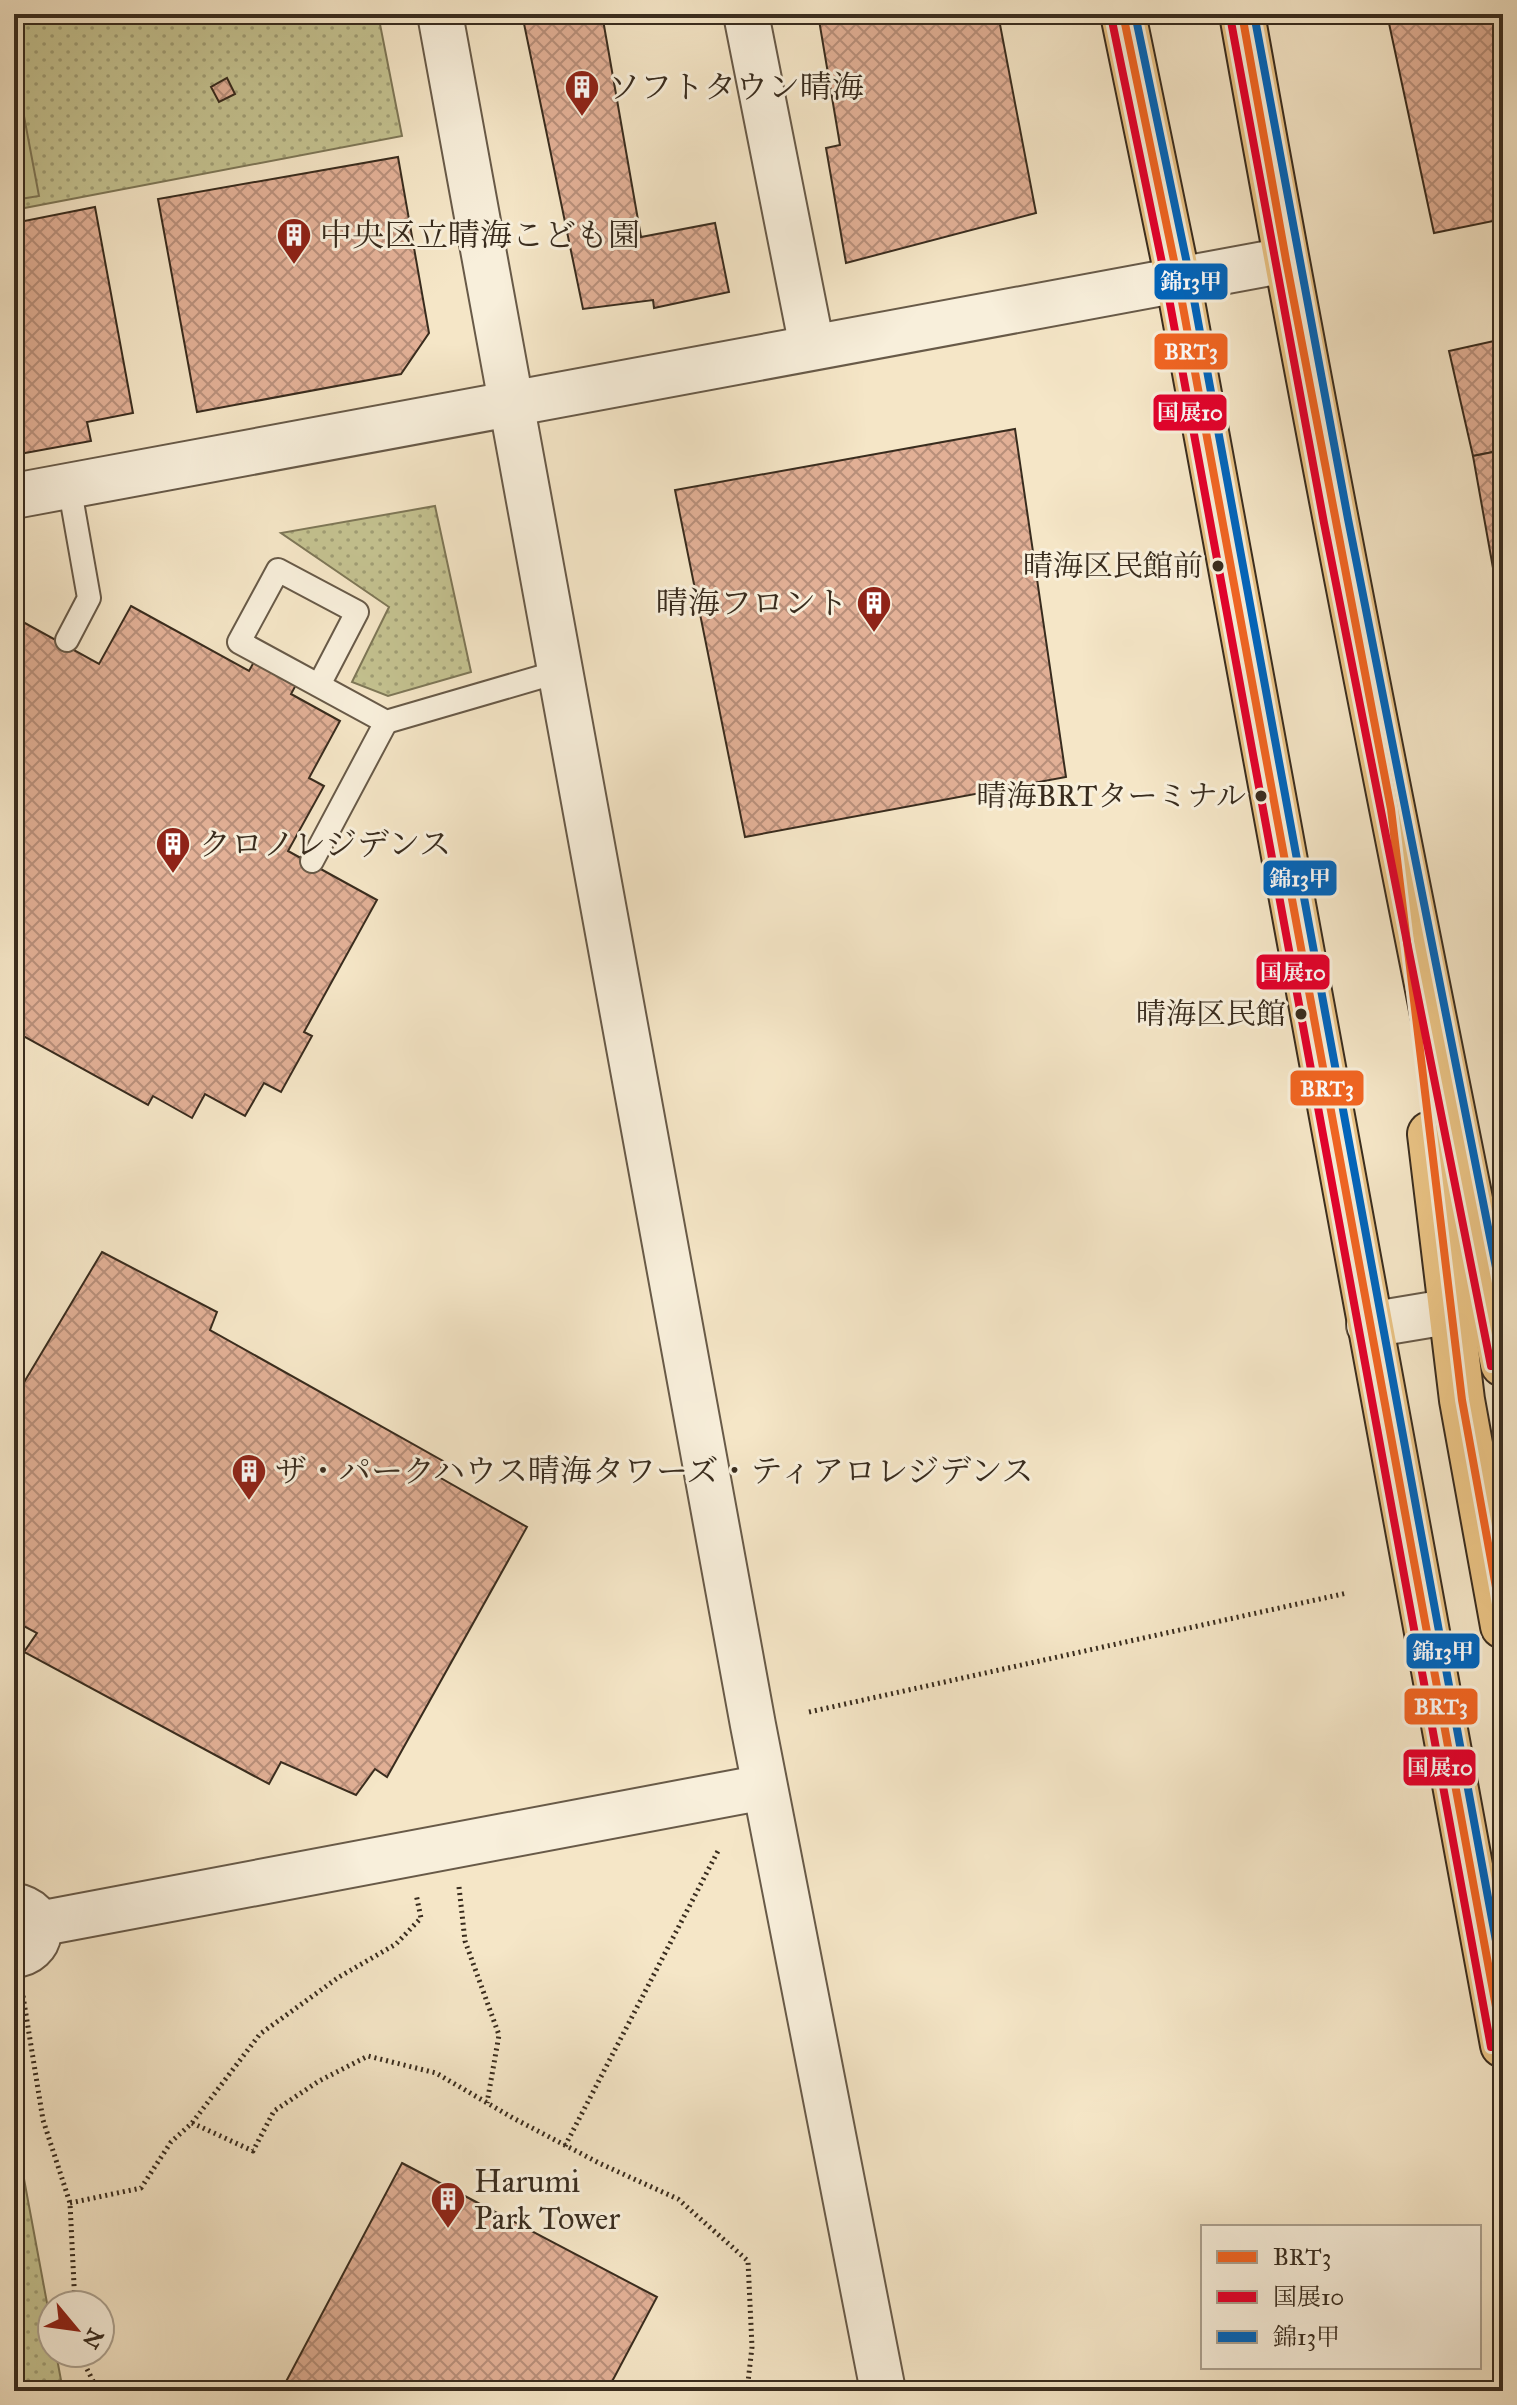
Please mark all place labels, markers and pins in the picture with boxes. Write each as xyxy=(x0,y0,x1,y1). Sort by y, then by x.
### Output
building icon: ソフトタウン晴海 xyxy=(563,68,601,118)
place label: ソフトタウン晴海 xyxy=(608,68,864,107)
building icon: 中央区立晴海こども園 xyxy=(275,216,313,266)
place label: 中央区立晴海こども園 xyxy=(320,216,640,255)
place label: 晴海区民館前 xyxy=(1023,548,1203,584)
marker: 晴海区民館前 xyxy=(1210,558,1226,574)
place label: 晴海フロント xyxy=(656,584,848,623)
building icon: 晴海フロント xyxy=(855,584,893,634)
place label: 晴海BRTターミナル xyxy=(977,778,1246,814)
marker: 晴海BRTターミナル xyxy=(1253,788,1269,804)
building icon: クロノレジデンス xyxy=(154,825,192,875)
place label: クロノレジデンス xyxy=(199,825,451,864)
place label: 晴海区民館 xyxy=(1136,996,1286,1032)
marker: 晴海区民館 xyxy=(1293,1006,1309,1022)
building icon: ザ・パークハウス晴海タワーズ・ティアロレジデンス xyxy=(230,1452,268,1502)
place label: ザ・パークハウス晴海タワーズ・ティアロレジデンス xyxy=(275,1452,1034,1491)
place label: Harumi Park Tower xyxy=(474,2162,620,2238)
building icon: Harumi Park Tower xyxy=(429,2180,467,2230)

